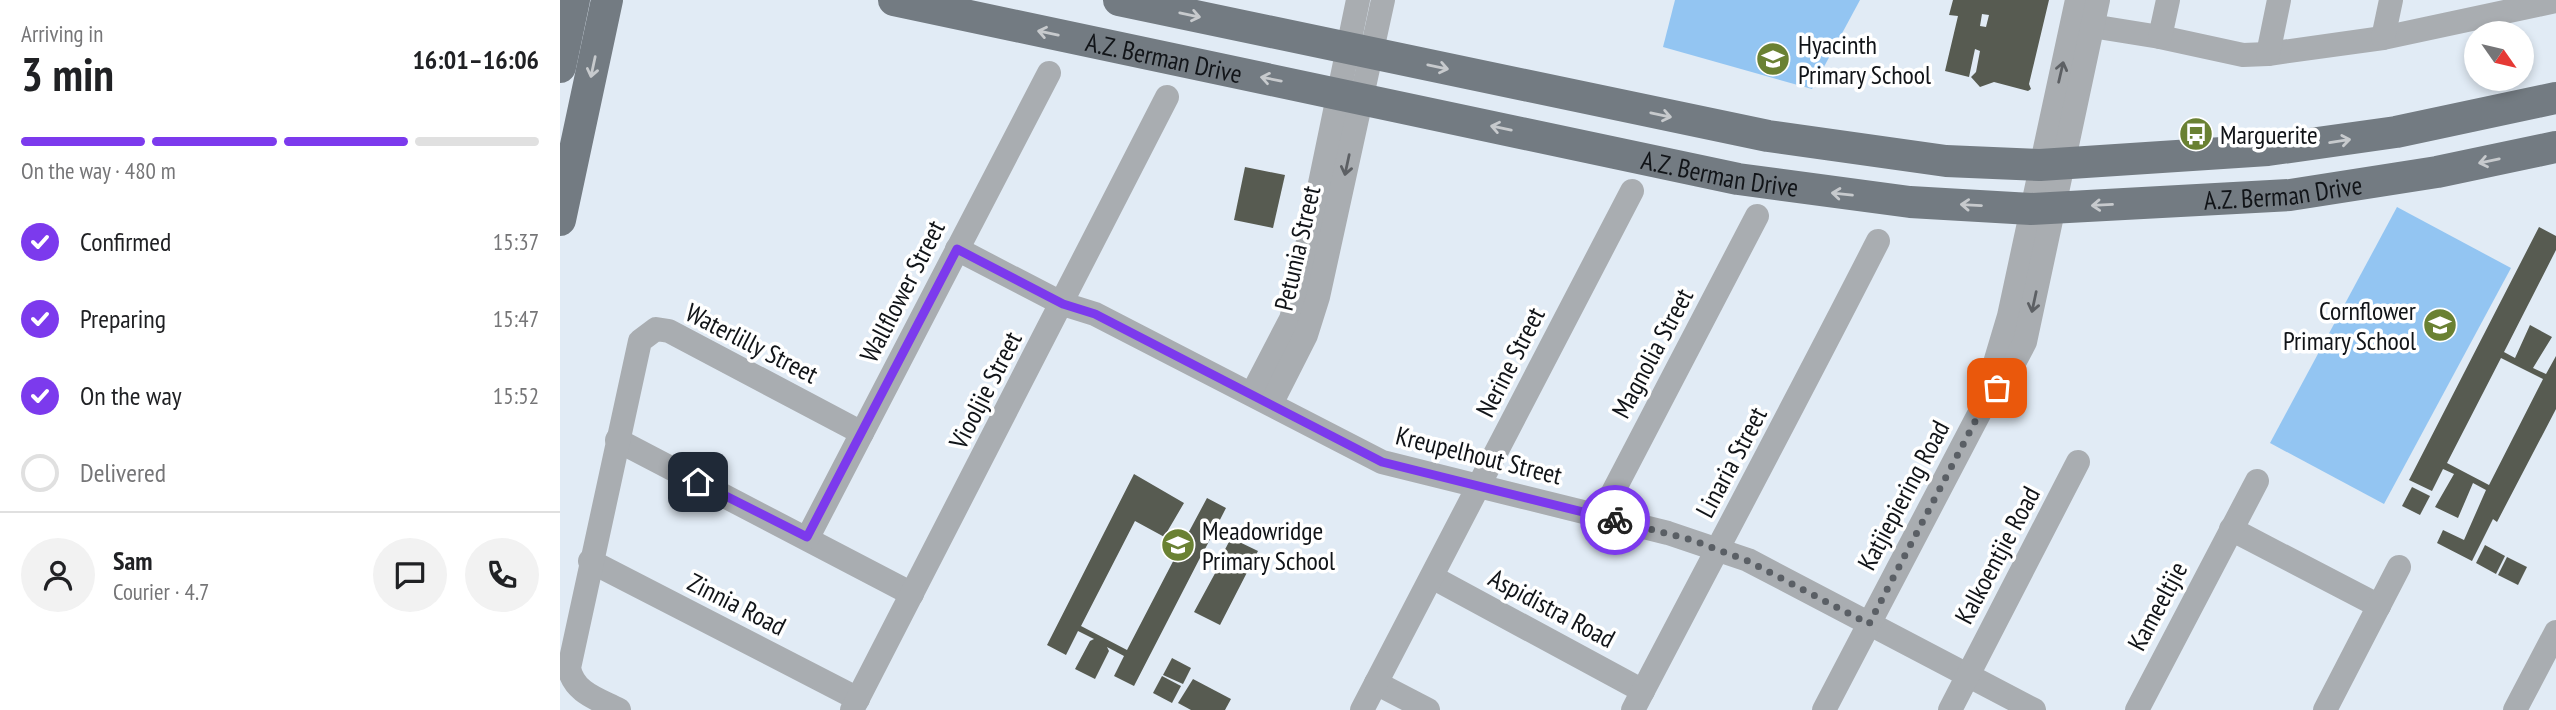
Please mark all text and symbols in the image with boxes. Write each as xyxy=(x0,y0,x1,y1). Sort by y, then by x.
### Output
one-way arrow xyxy=(1178,9,1201,22)
text: Arriving in xyxy=(21,19,103,48)
north arrow xyxy=(2464,21,2534,91)
map controls xyxy=(2464,21,2534,91)
street label: A.Z. Berman Drive xyxy=(1083,25,1245,90)
one-way arrow xyxy=(1037,26,1060,40)
place label: Hyacinth Primary School xyxy=(1798,28,1931,91)
school or university icon: Hyacinth Primary School xyxy=(1754,40,1792,78)
text: 16:01–16:06 xyxy=(412,43,539,76)
text: 3 min xyxy=(21,44,114,104)
one-way arrow xyxy=(586,55,599,78)
one-way arrow xyxy=(1426,61,1449,75)
one-way arrow xyxy=(2055,61,2068,84)
one-way arrow xyxy=(1260,72,1283,85)
one-way arrow xyxy=(1649,108,1672,122)
bus stop icon: Marguerite xyxy=(2177,115,2215,153)
place label: Marguerite xyxy=(2220,118,2318,151)
one-way arrow xyxy=(1490,120,1513,134)
one-way arrow xyxy=(2328,134,2351,147)
street label: A.Z. Berman Drive xyxy=(1638,142,1800,203)
one-way arrow xyxy=(1340,153,1354,176)
one-way arrow xyxy=(2478,154,2501,168)
text: On the way · 480 m xyxy=(21,156,176,185)
street label: A.Z. Berman Drive xyxy=(2203,167,2364,216)
street label: Petunia Street xyxy=(1267,182,1327,314)
one-way arrow xyxy=(1831,188,1854,201)
one-way arrow xyxy=(1960,198,1983,211)
one-way arrow xyxy=(2091,199,2114,212)
street label: Wallflower Street xyxy=(852,215,952,367)
icon: check xyxy=(21,223,59,261)
text: Confirmed xyxy=(80,225,171,258)
text: 15:37 xyxy=(493,227,539,256)
street label: Magnolia Street xyxy=(1604,282,1700,424)
one-way arrow xyxy=(2027,290,2041,313)
place label: Cornflower Primary School xyxy=(2283,294,2416,357)
street label: Waterlilly Street xyxy=(680,296,824,390)
icon: check xyxy=(21,300,59,338)
text: Preparing xyxy=(80,302,166,335)
street label: Nerine Street xyxy=(1468,302,1552,422)
text: 15:47 xyxy=(493,304,539,333)
school or university icon: Cornflower Primary School xyxy=(2421,306,2459,344)
street label: Viooljie Street xyxy=(941,326,1029,455)
pin xyxy=(1967,358,2027,418)
icon: bag xyxy=(1978,369,2016,407)
icon: check xyxy=(21,377,59,415)
text: On the way xyxy=(80,379,182,412)
text: 15:52 xyxy=(493,381,539,410)
street label: Linaria Street xyxy=(1688,401,1774,523)
street label: Katjiepiering Road xyxy=(1850,415,1956,575)
street label: Kreupelhout Street xyxy=(1393,418,1565,492)
pin xyxy=(668,452,728,512)
text: Delivered xyxy=(80,456,166,489)
icon: home xyxy=(679,463,717,501)
street label: Kalkoentjie Road xyxy=(1947,481,2047,629)
courier xyxy=(1580,485,1650,555)
icon: bike xyxy=(1596,501,1634,539)
place label: Meadowridge Primary School xyxy=(1202,514,1335,577)
school or university icon: Meadowridge Primary School xyxy=(1159,526,1197,564)
button: person xyxy=(21,538,95,612)
button: chat xyxy=(373,538,447,612)
button: phone xyxy=(465,538,539,612)
text: Sam xyxy=(113,544,152,577)
street label: Kameeltjie xyxy=(2120,556,2194,656)
street label: Aspidistra Road xyxy=(1483,561,1621,655)
street label: Zinnia Road xyxy=(682,565,792,643)
text: Courier · 4.7 xyxy=(113,577,209,606)

